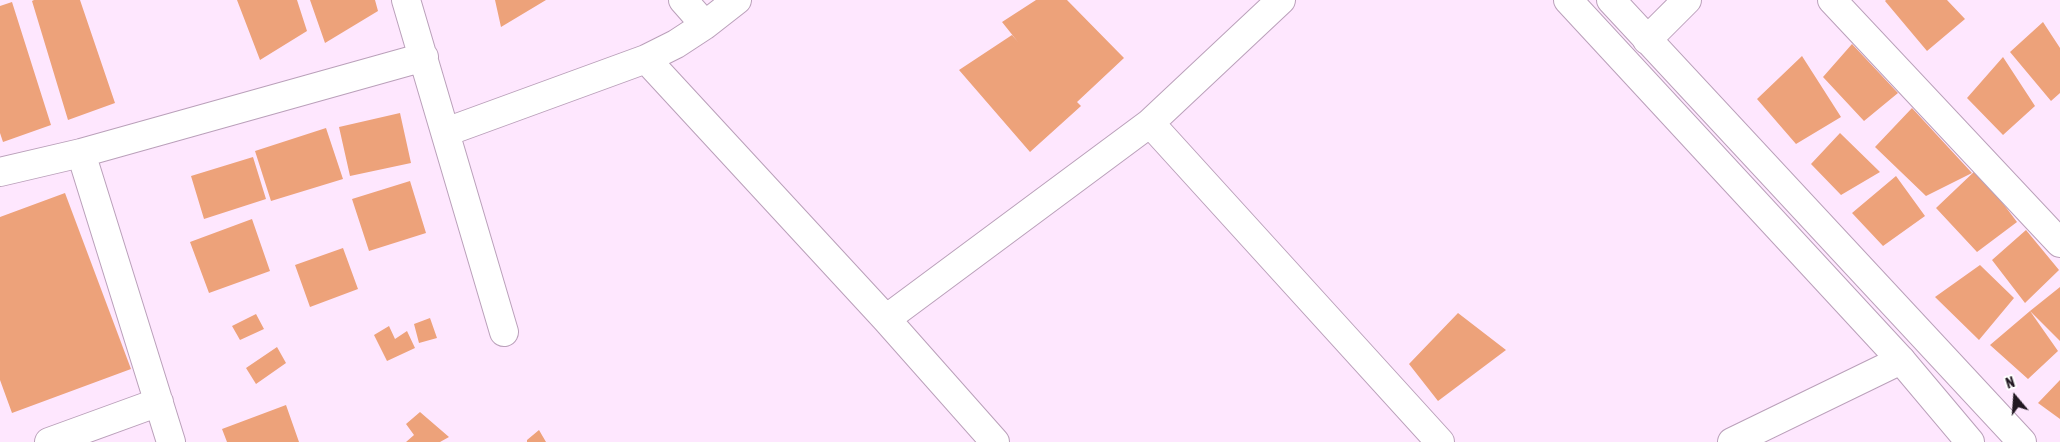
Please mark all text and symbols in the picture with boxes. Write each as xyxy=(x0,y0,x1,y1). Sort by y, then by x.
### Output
north arrow xyxy=(1990,372,2040,422)
text: N xyxy=(2004,374,2017,392)

